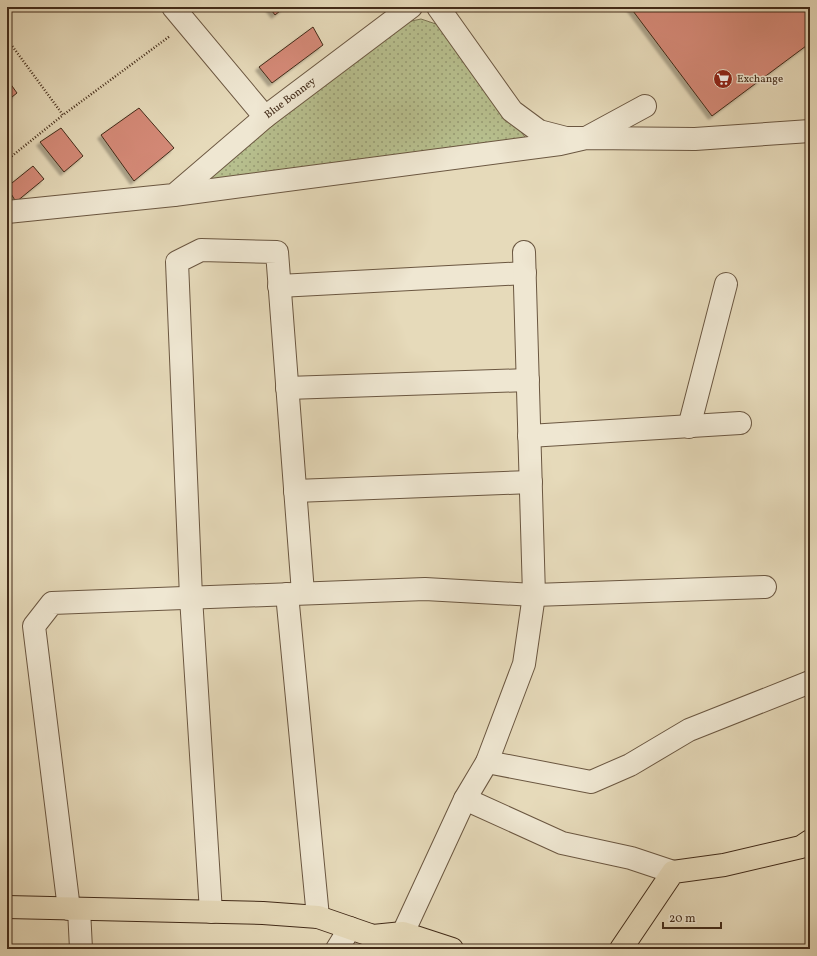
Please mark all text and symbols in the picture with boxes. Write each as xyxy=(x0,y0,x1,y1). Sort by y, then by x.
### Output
supermarket icon: Exchange xyxy=(712,68,734,90)
place label: Exchange xyxy=(737,72,783,87)
street label: Blue Bonney xyxy=(261,74,319,122)
scale bar xyxy=(663,904,721,930)
text: 20 m xyxy=(669,911,696,927)

